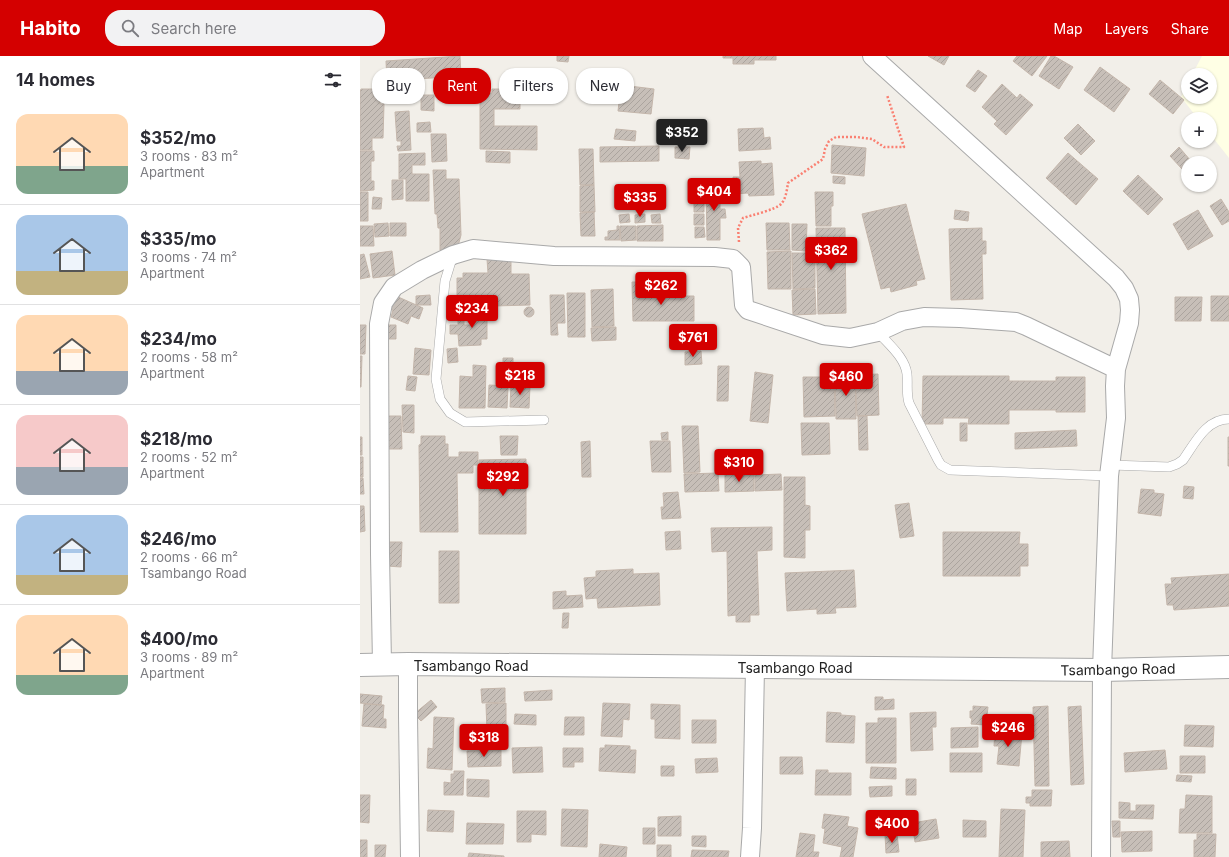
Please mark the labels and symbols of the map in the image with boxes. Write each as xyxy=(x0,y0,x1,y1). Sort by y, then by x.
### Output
pin: $352 xyxy=(658,119,706,153)
pin: $404 xyxy=(690,178,738,212)
pin: $335 xyxy=(616,184,664,218)
pin: $362 xyxy=(807,237,855,271)
pin: $262 xyxy=(637,272,685,306)
pin: $234 xyxy=(448,295,496,329)
pin: $761 xyxy=(669,324,717,358)
pin: $218 xyxy=(496,362,544,396)
pin: $460 xyxy=(822,363,870,397)
pin: $310 xyxy=(715,449,763,483)
pin: $292 xyxy=(479,463,527,497)
street label: Tsambango Road xyxy=(413,657,529,674)
street label: Tsambango Road xyxy=(737,659,853,676)
street label: Tsambango Road xyxy=(1060,659,1176,679)
pin: $246 xyxy=(984,714,1032,748)
pin: $318 xyxy=(460,724,508,758)
pin: $400 xyxy=(868,810,916,844)

